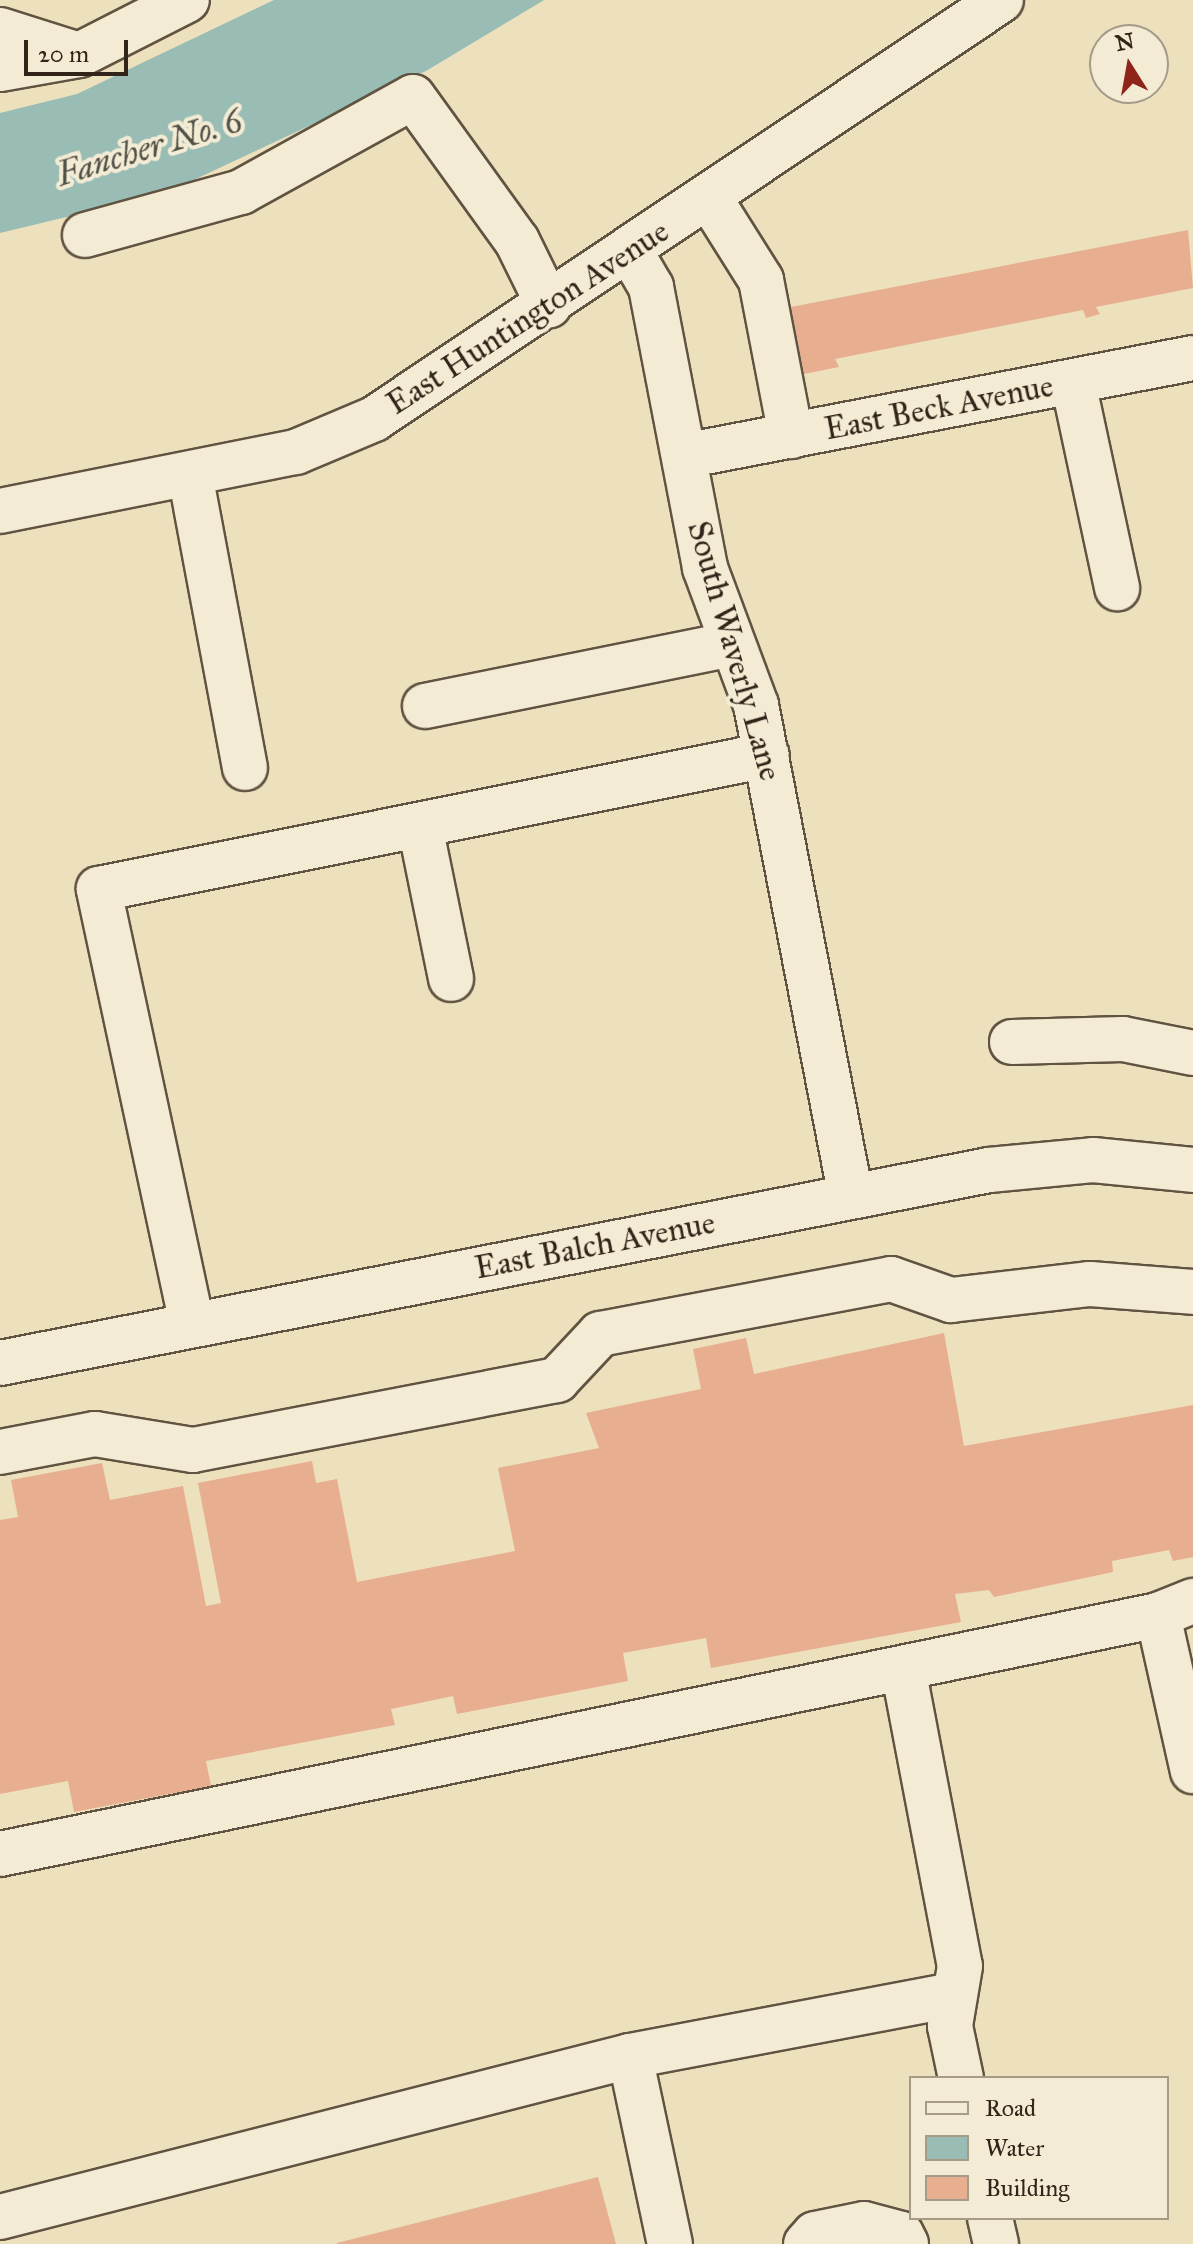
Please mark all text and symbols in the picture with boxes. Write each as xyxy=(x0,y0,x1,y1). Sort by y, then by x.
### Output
scale bar xyxy=(28,24,132,74)
north arrow xyxy=(1089,24,1169,104)
text: N xyxy=(1113,27,1136,57)
text: 20 m xyxy=(38,39,89,69)
water label: Fancher No. 6 xyxy=(51,99,247,195)
street label: East Huntington Avenue xyxy=(380,213,676,423)
street label: East Beck Avenue xyxy=(821,367,1057,449)
street label: South Waverly Lane xyxy=(679,517,789,785)
street label: East Balch Avenue xyxy=(472,1204,718,1288)
legend xyxy=(909,2076,1169,2220)
text: Road xyxy=(985,2093,1036,2123)
text: Water xyxy=(985,2133,1044,2163)
text: Building xyxy=(985,2173,1070,2203)

